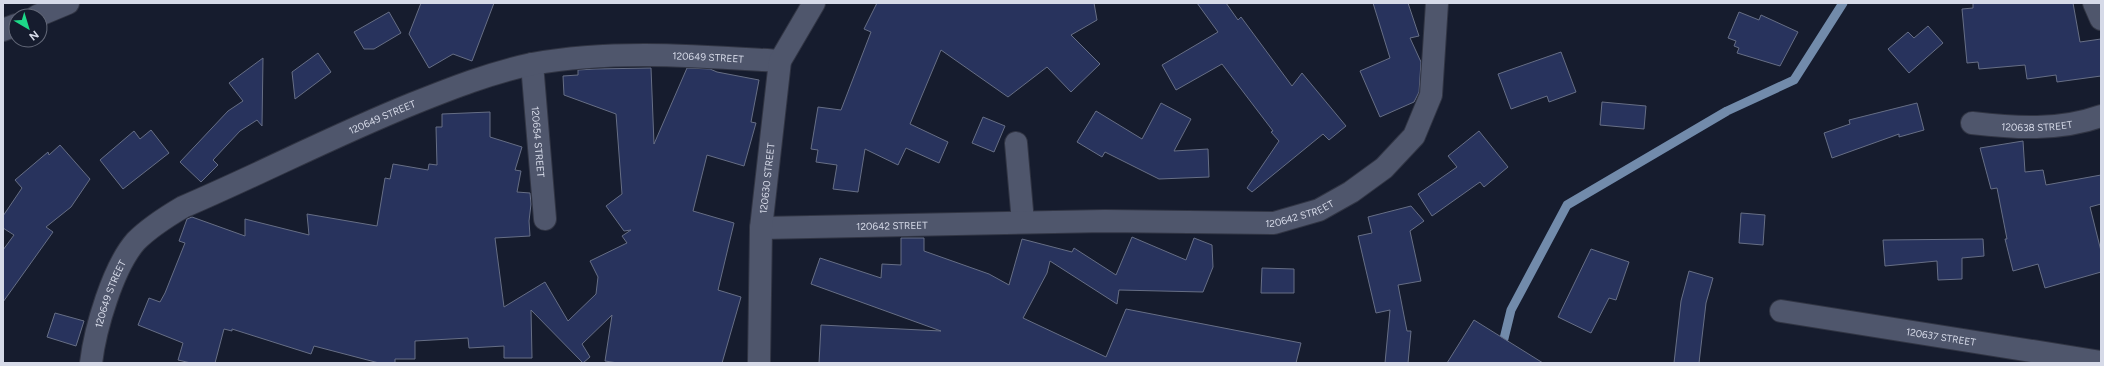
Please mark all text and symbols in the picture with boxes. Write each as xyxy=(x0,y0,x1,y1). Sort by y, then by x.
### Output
north arrow xyxy=(8,8,48,48)
text: N xyxy=(26,28,41,43)
street label: 120649 STREET xyxy=(672,49,745,66)
street label: 120649 STREET xyxy=(347,97,418,137)
street label: 120654 STREET xyxy=(529,106,548,178)
street label: 120638 STREET xyxy=(2001,118,2074,134)
street label: 120630 STREET xyxy=(757,142,778,215)
street label: 120642 STREET xyxy=(1265,197,1337,230)
street label: 120642 STREET xyxy=(856,219,928,233)
street label: 120649 STREET xyxy=(92,257,129,329)
street label: 120637 STREET xyxy=(1905,325,1977,349)

